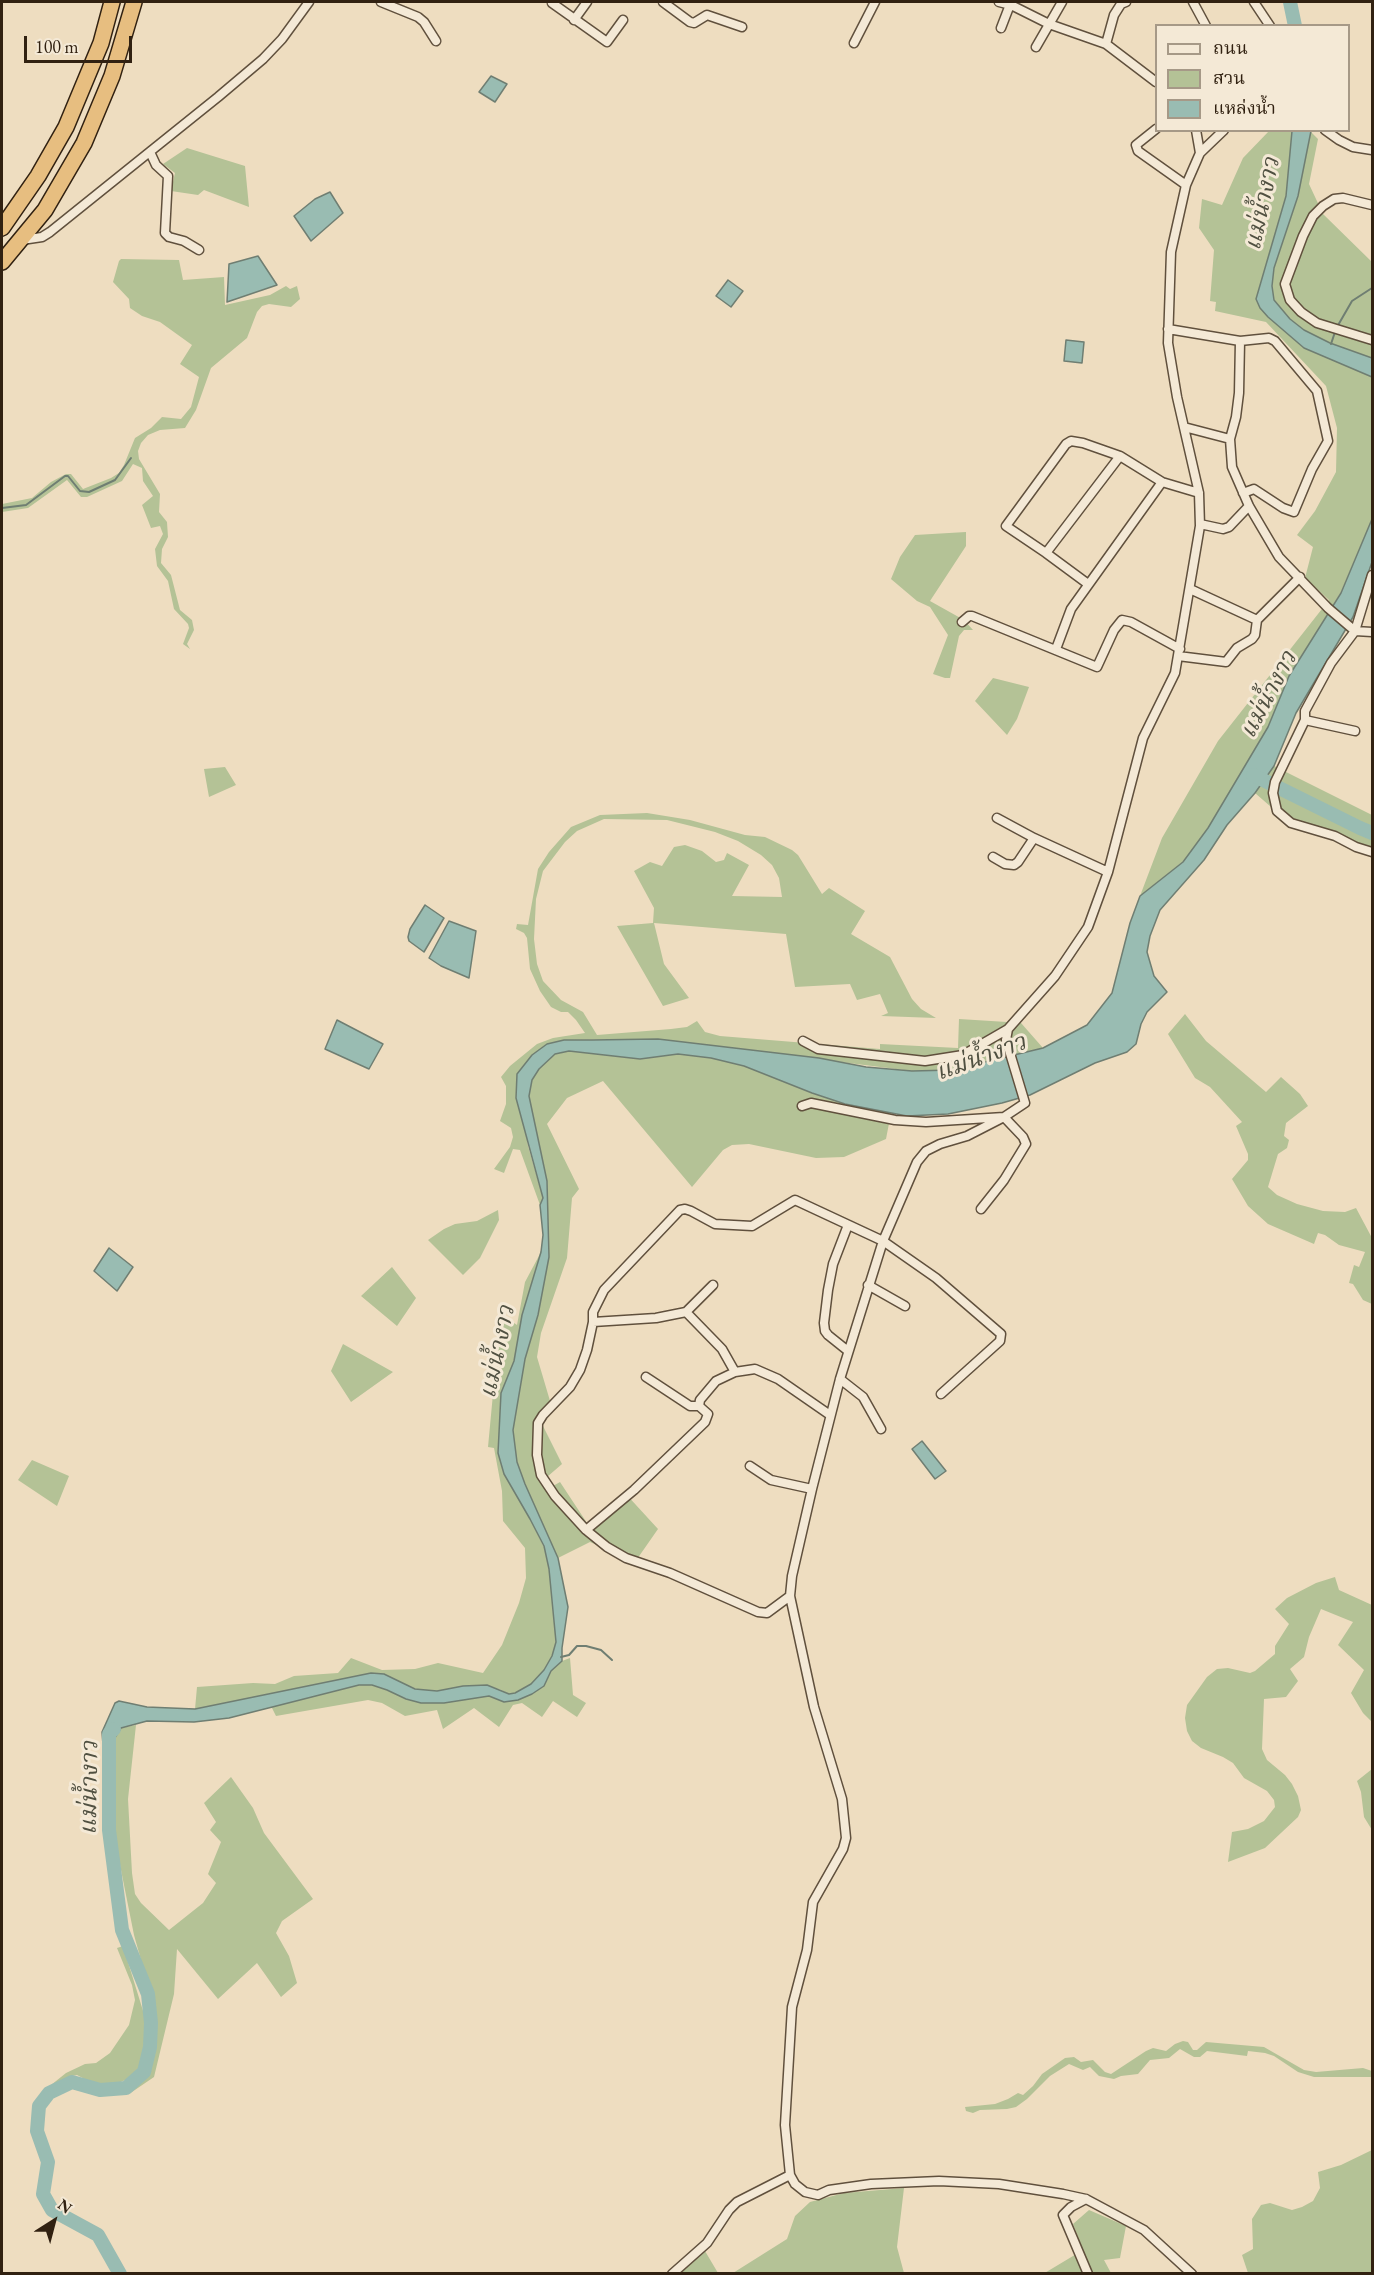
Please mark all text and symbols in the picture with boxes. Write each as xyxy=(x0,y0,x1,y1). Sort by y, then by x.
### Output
scale bar xyxy=(27,24,135,62)
legend xyxy=(1155,24,1350,132)
text: 100 m xyxy=(35,35,79,58)
text: ถนน xyxy=(1213,36,1248,59)
text: สวน xyxy=(1213,66,1245,89)
text: แหล่งน้ำ xyxy=(1213,96,1276,119)
water label: แม่น้ำงาว xyxy=(1239,155,1287,253)
water label: แม่น้ำงาว xyxy=(1234,647,1304,743)
water label: แม่น้ำงาว xyxy=(932,1028,1030,1088)
water label: แม่น้ำงาว xyxy=(474,1303,522,1401)
water label: แม่น้ำงาว xyxy=(75,1741,105,1835)
north arrow xyxy=(24,2191,84,2251)
text: N xyxy=(53,2194,76,2218)

